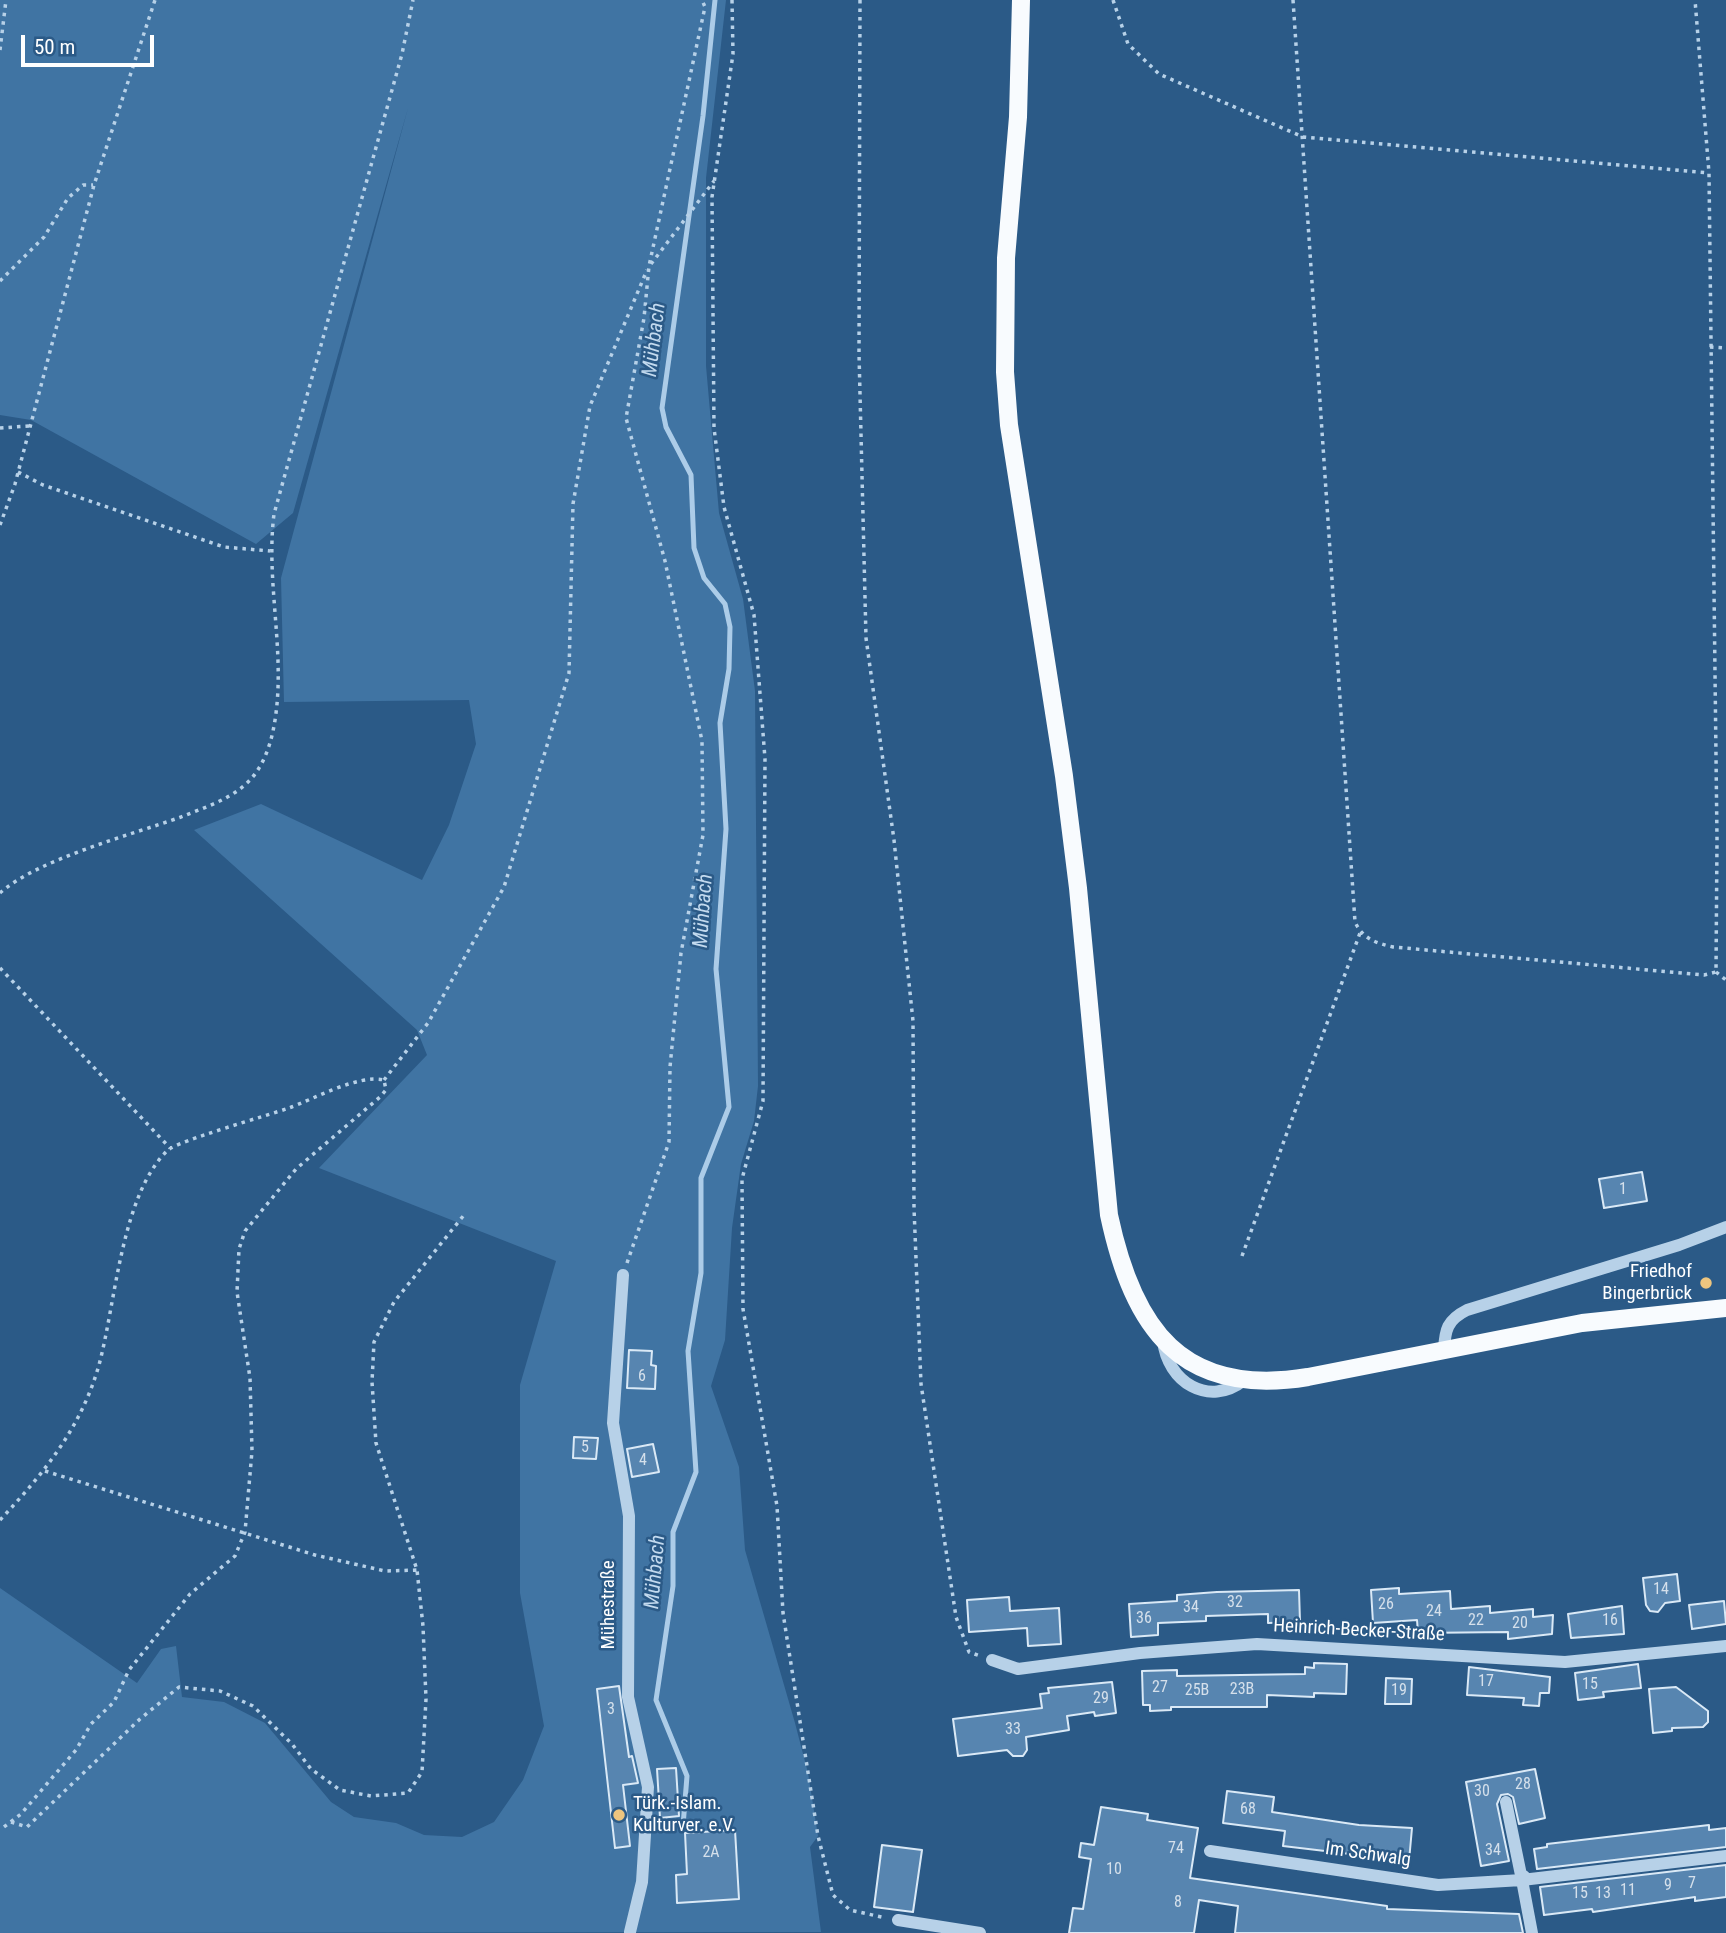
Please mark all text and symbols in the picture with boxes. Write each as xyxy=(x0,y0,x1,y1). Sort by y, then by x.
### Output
scale bar xyxy=(24,21,158,65)
text: 50 m xyxy=(34,35,75,59)
water label: Mühbach xyxy=(638,302,672,378)
water label: Mühbach xyxy=(689,873,719,949)
house number: 1 xyxy=(1619,1180,1627,1200)
place label: Friedhof Bingerbrück xyxy=(1602,1261,1692,1305)
marker: Friedhof Bingerbrück xyxy=(1698,1275,1714,1291)
house number: 6 xyxy=(638,1367,646,1387)
house number: 5 xyxy=(581,1438,589,1458)
house number: 4 xyxy=(639,1451,647,1471)
water label: Mühbach xyxy=(640,1534,672,1610)
street label: Mühestraße xyxy=(598,1560,620,1650)
house number: 14 xyxy=(1653,1580,1669,1600)
house number: 32 xyxy=(1227,1593,1243,1613)
house number: 26 xyxy=(1378,1595,1394,1615)
house number: 34 xyxy=(1183,1598,1199,1618)
house number: 24 xyxy=(1426,1602,1442,1622)
house number: 36 xyxy=(1136,1609,1152,1629)
house number: 22 xyxy=(1468,1611,1484,1631)
house number: 16 xyxy=(1602,1611,1618,1631)
house number: 20 xyxy=(1512,1614,1528,1634)
street label: Heinrich-Becker-Straße xyxy=(1273,1615,1445,1647)
house number: 17 xyxy=(1478,1672,1494,1692)
house number: 15 xyxy=(1582,1675,1598,1695)
house number: 27 xyxy=(1152,1678,1168,1698)
house number: 23B xyxy=(1230,1680,1254,1700)
house number: 25B xyxy=(1185,1681,1209,1701)
house number: 19 xyxy=(1391,1681,1407,1701)
house number: 29 xyxy=(1093,1689,1109,1709)
house number: 3 xyxy=(607,1700,615,1720)
house number: 33 xyxy=(1005,1720,1021,1740)
house number: 28 xyxy=(1515,1775,1531,1795)
house number: 30 xyxy=(1474,1782,1490,1802)
place label: Türk.-Islam. Kulturver. e.V. xyxy=(633,1793,736,1837)
house number: 68 xyxy=(1240,1800,1256,1820)
marker: Türk.-Islam. Kulturver. e.V. xyxy=(611,1807,627,1823)
street label: Im Schwalg xyxy=(1324,1838,1412,1872)
house number: 74 xyxy=(1168,1839,1184,1859)
house number: 34 xyxy=(1485,1841,1501,1861)
house number: 2A xyxy=(702,1843,720,1863)
house number: 10 xyxy=(1106,1860,1122,1880)
house number: 7 xyxy=(1688,1874,1696,1894)
house number: 9 xyxy=(1664,1876,1672,1896)
house number: 11 xyxy=(1620,1881,1636,1901)
house number: 15 xyxy=(1572,1884,1588,1904)
house number: 13 xyxy=(1595,1884,1611,1904)
house number: 8 xyxy=(1174,1893,1182,1913)

